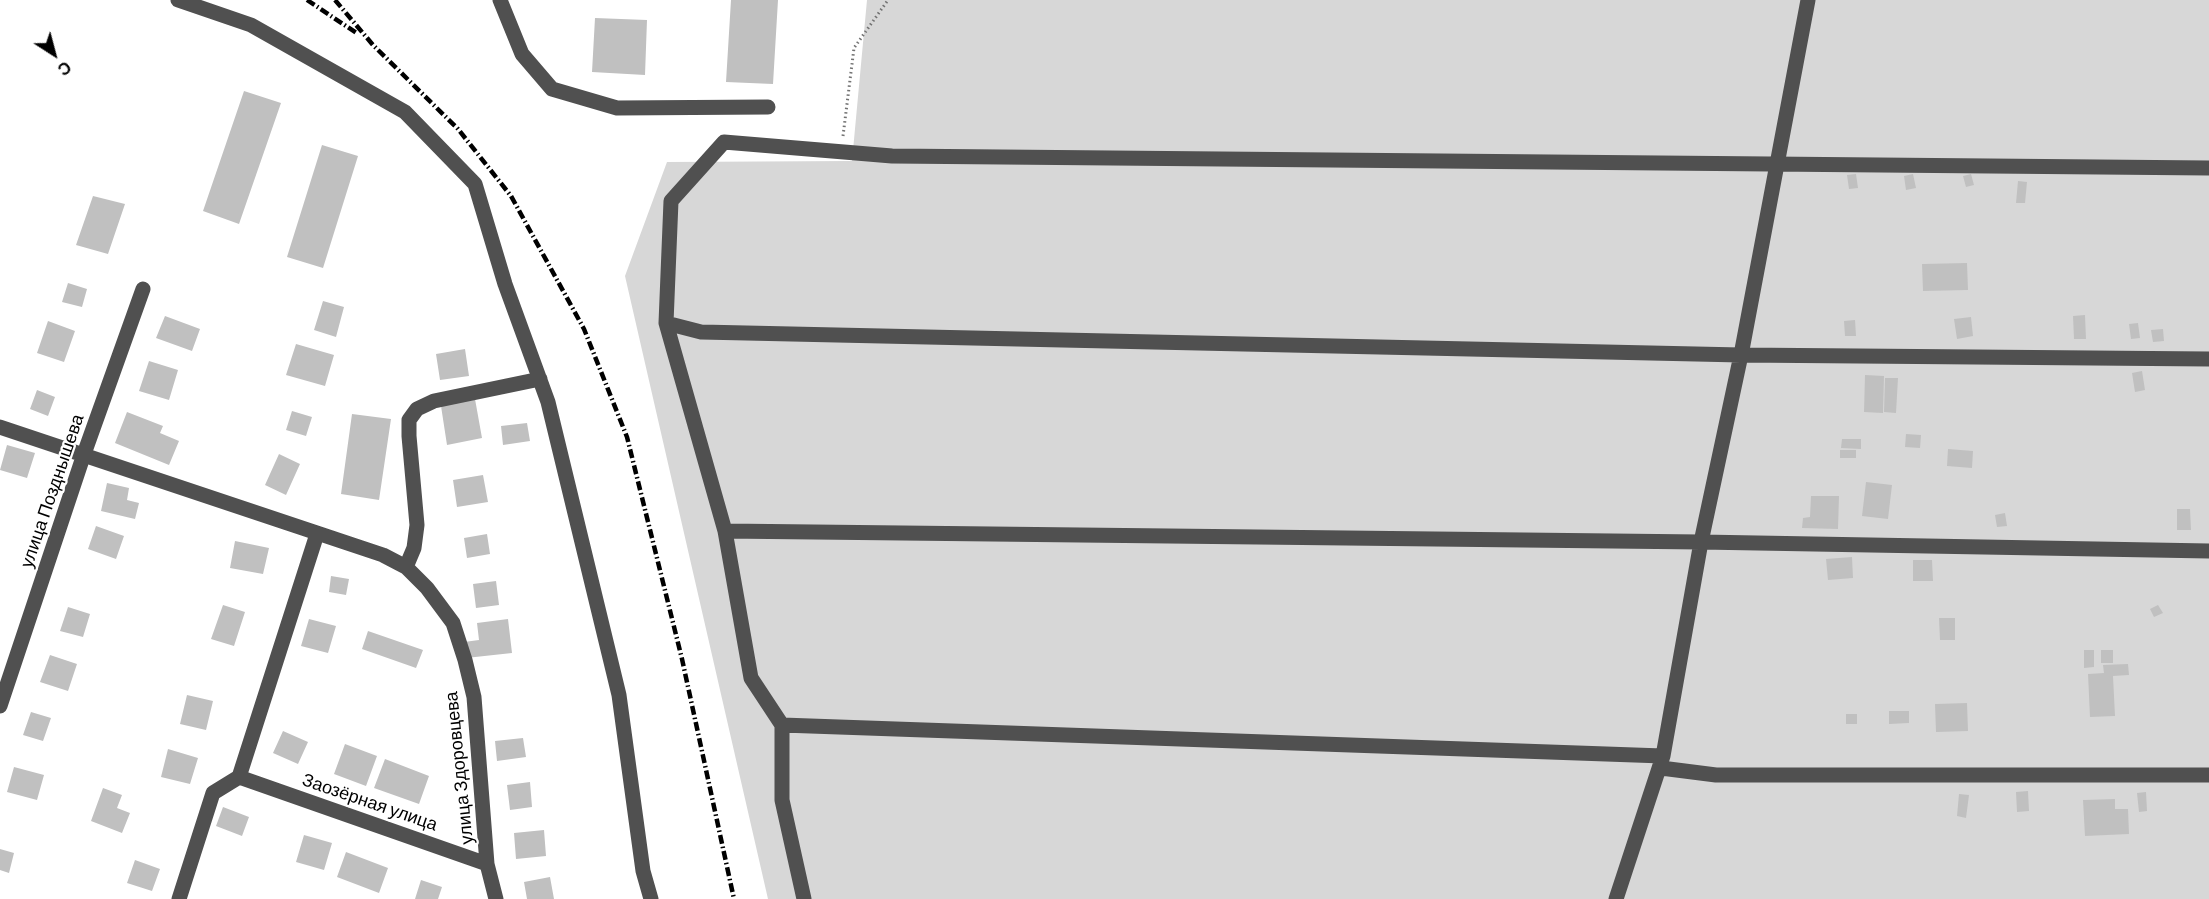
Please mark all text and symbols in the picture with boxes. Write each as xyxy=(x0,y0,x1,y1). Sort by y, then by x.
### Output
north arrow xyxy=(24,24,84,84)
text: С xyxy=(55,58,75,80)
street label: улица Позднышева xyxy=(16,411,88,571)
street label: улица Здоровцева xyxy=(440,691,478,845)
street label: Заозёрная улица xyxy=(299,769,441,835)

